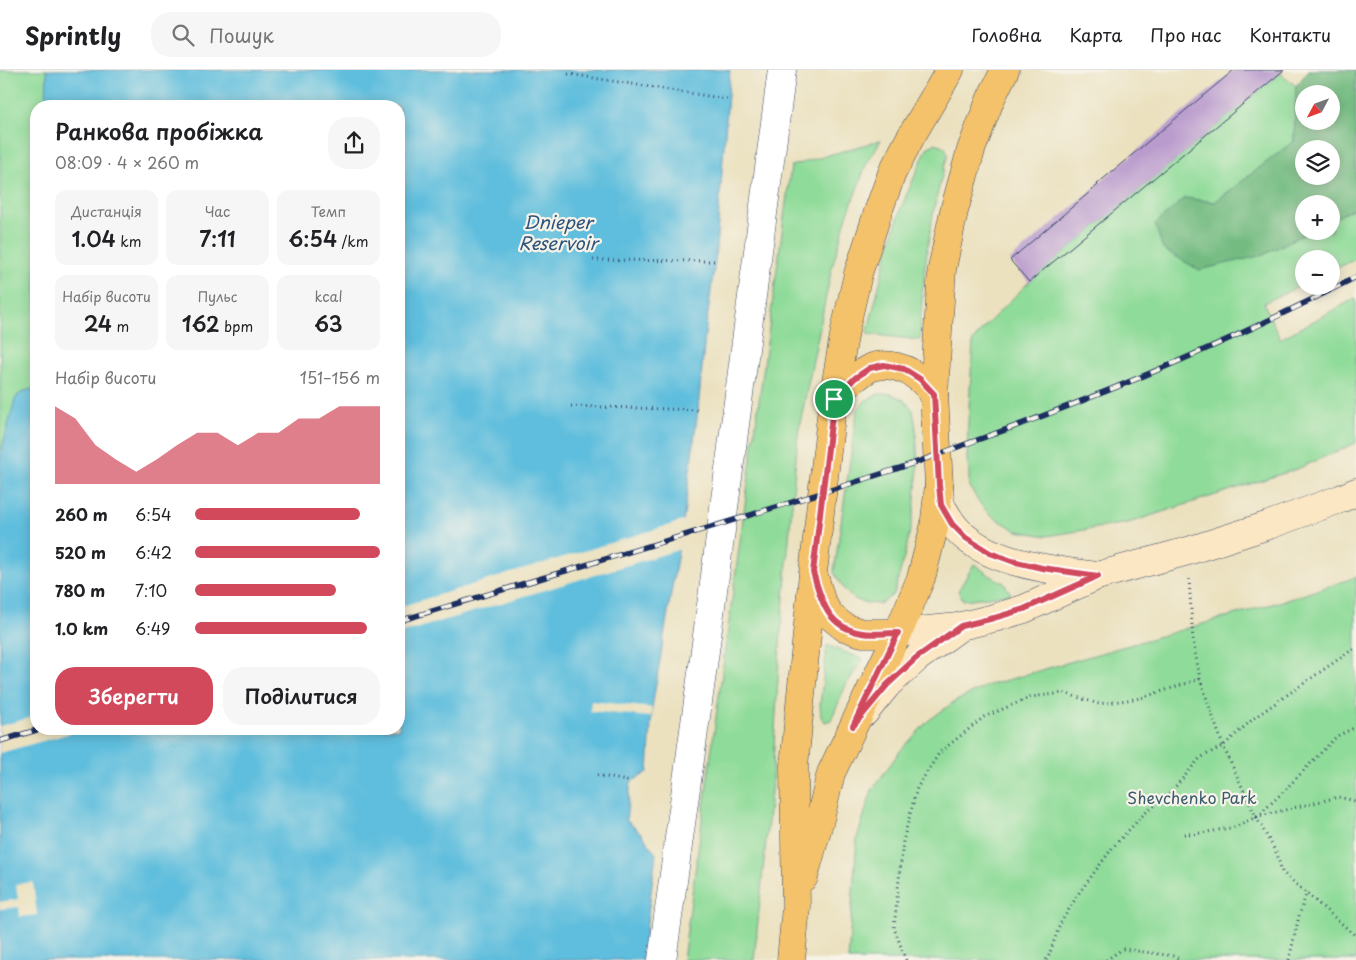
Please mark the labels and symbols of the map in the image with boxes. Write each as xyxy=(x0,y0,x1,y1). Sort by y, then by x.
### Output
north arrow xyxy=(1295,85,1340,130)
water label: Dnieper Reservoir xyxy=(518,208,600,256)
pin xyxy=(813,378,855,420)
park label: Shevchenko Park xyxy=(1127,785,1257,809)

